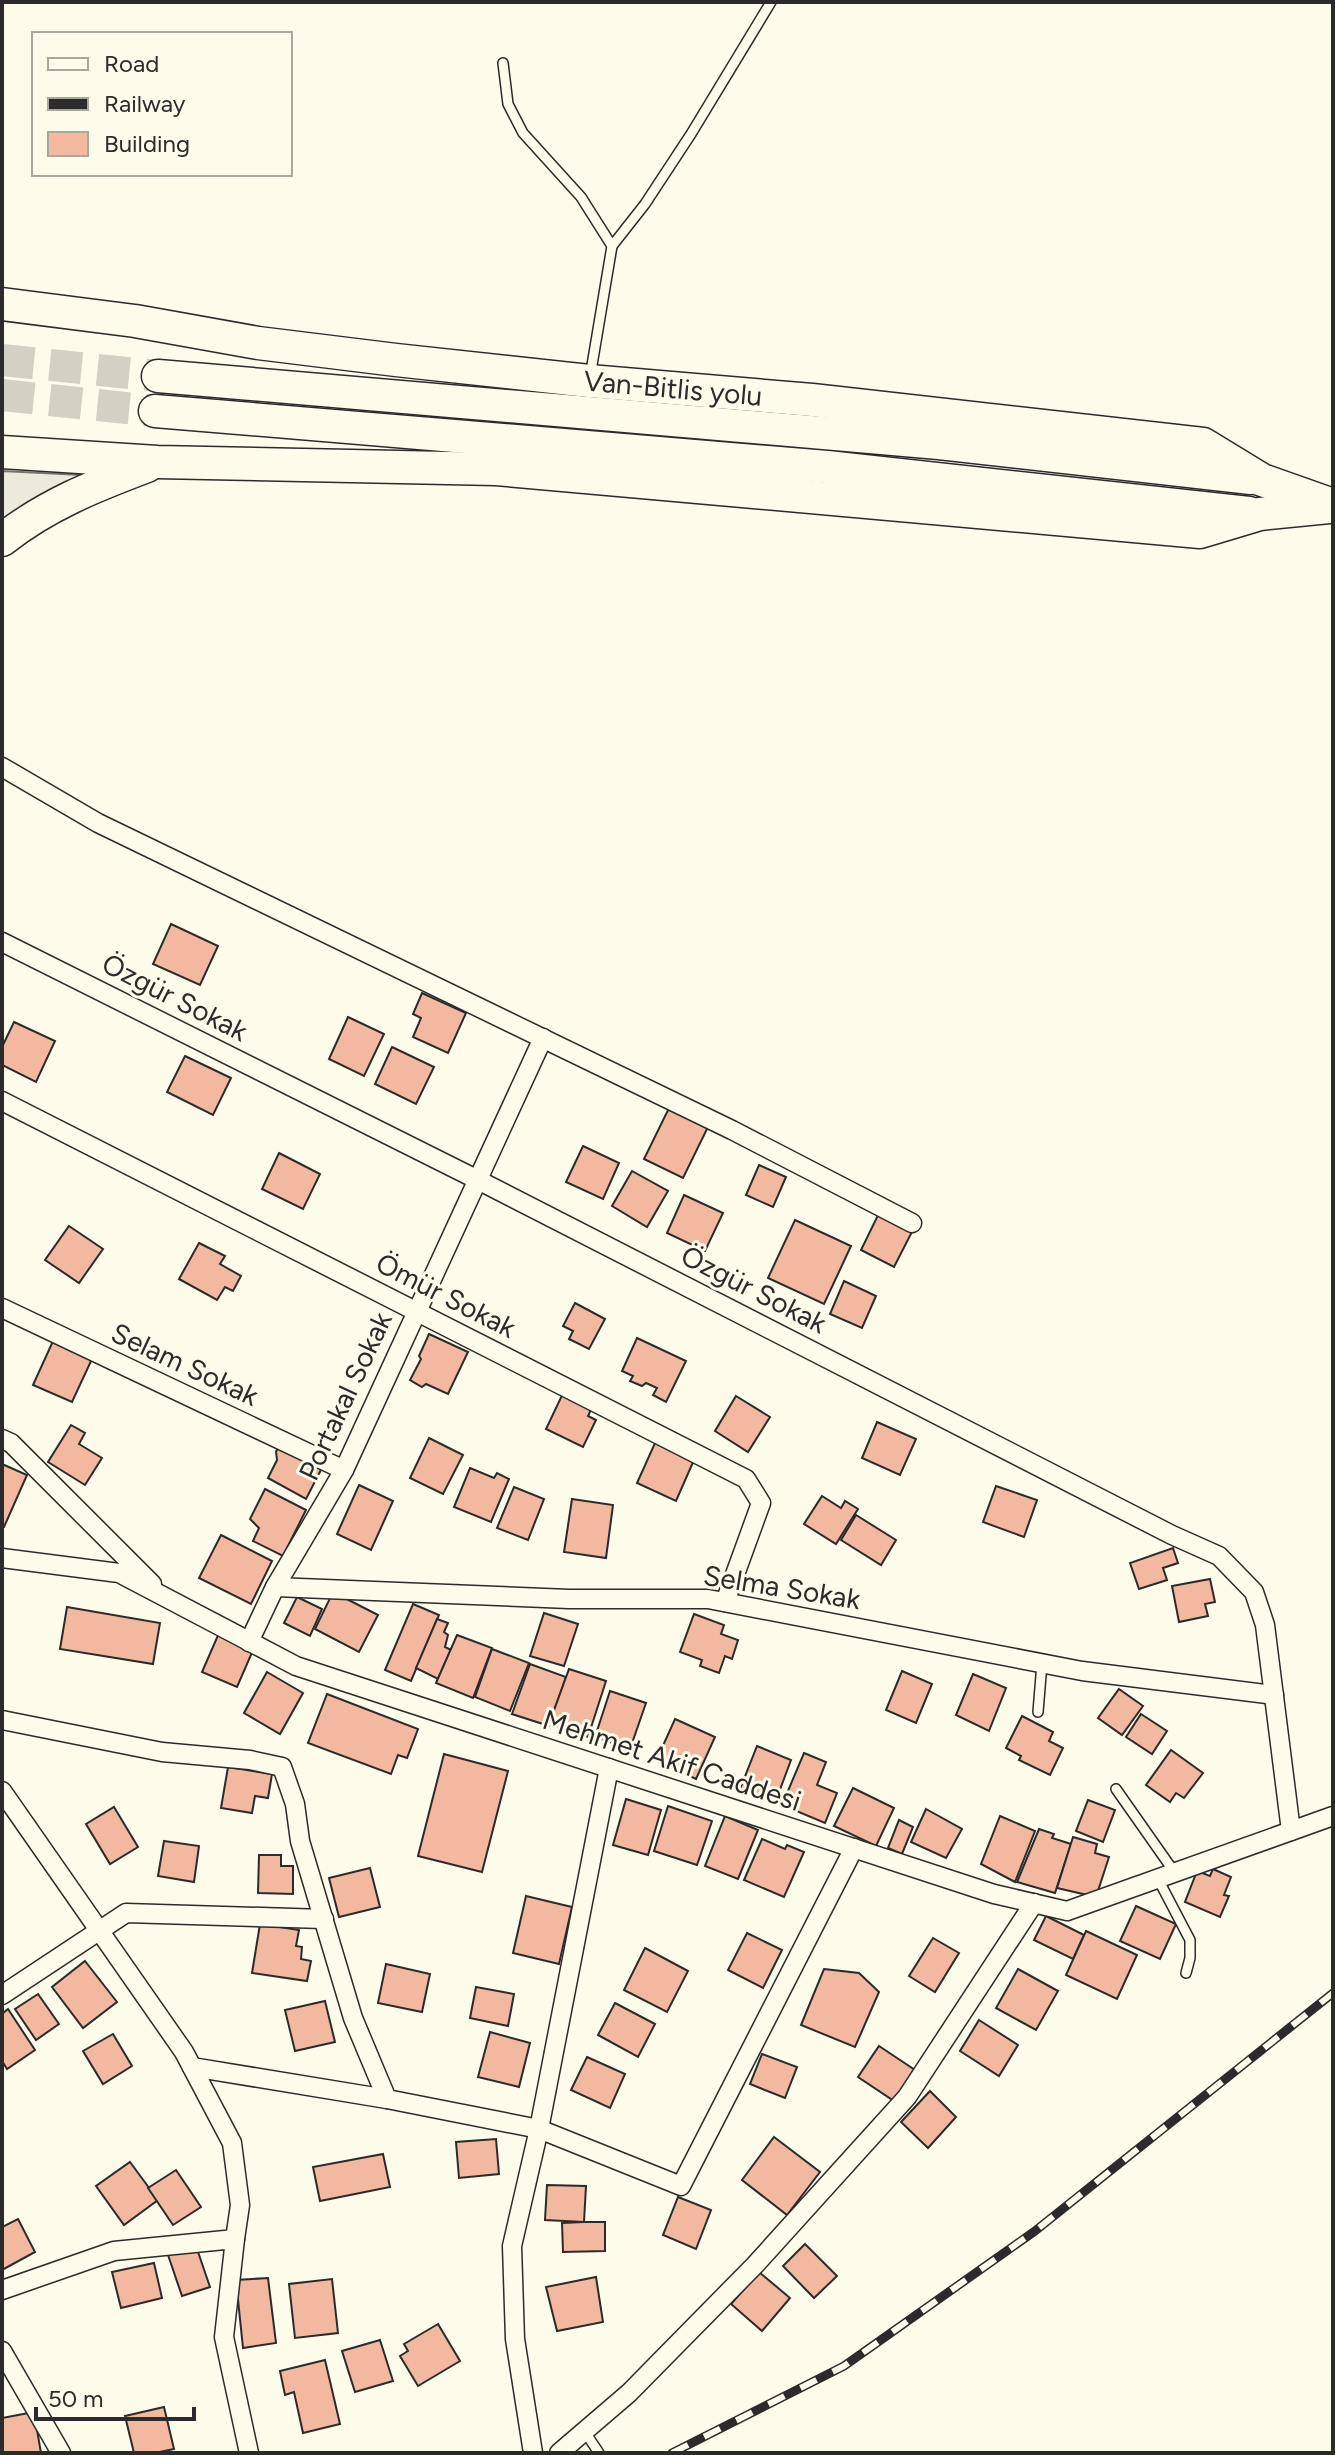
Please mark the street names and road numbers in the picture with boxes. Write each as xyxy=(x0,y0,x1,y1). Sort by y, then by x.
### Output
street label: Van-Bitlis yolu xyxy=(582,363,764,413)
street label: Özgür Sokak xyxy=(97,946,254,1048)
street label: Özgür Sokak xyxy=(676,1238,833,1340)
street label: Ömür Sokak xyxy=(371,1245,522,1345)
street label: Portakal Sokak xyxy=(291,1306,399,1485)
street label: Selam Sokak xyxy=(106,1315,264,1413)
street label: Selma Sokak xyxy=(701,1558,863,1616)
street label: Mehmet Akif Caddesi xyxy=(539,1702,805,1818)

